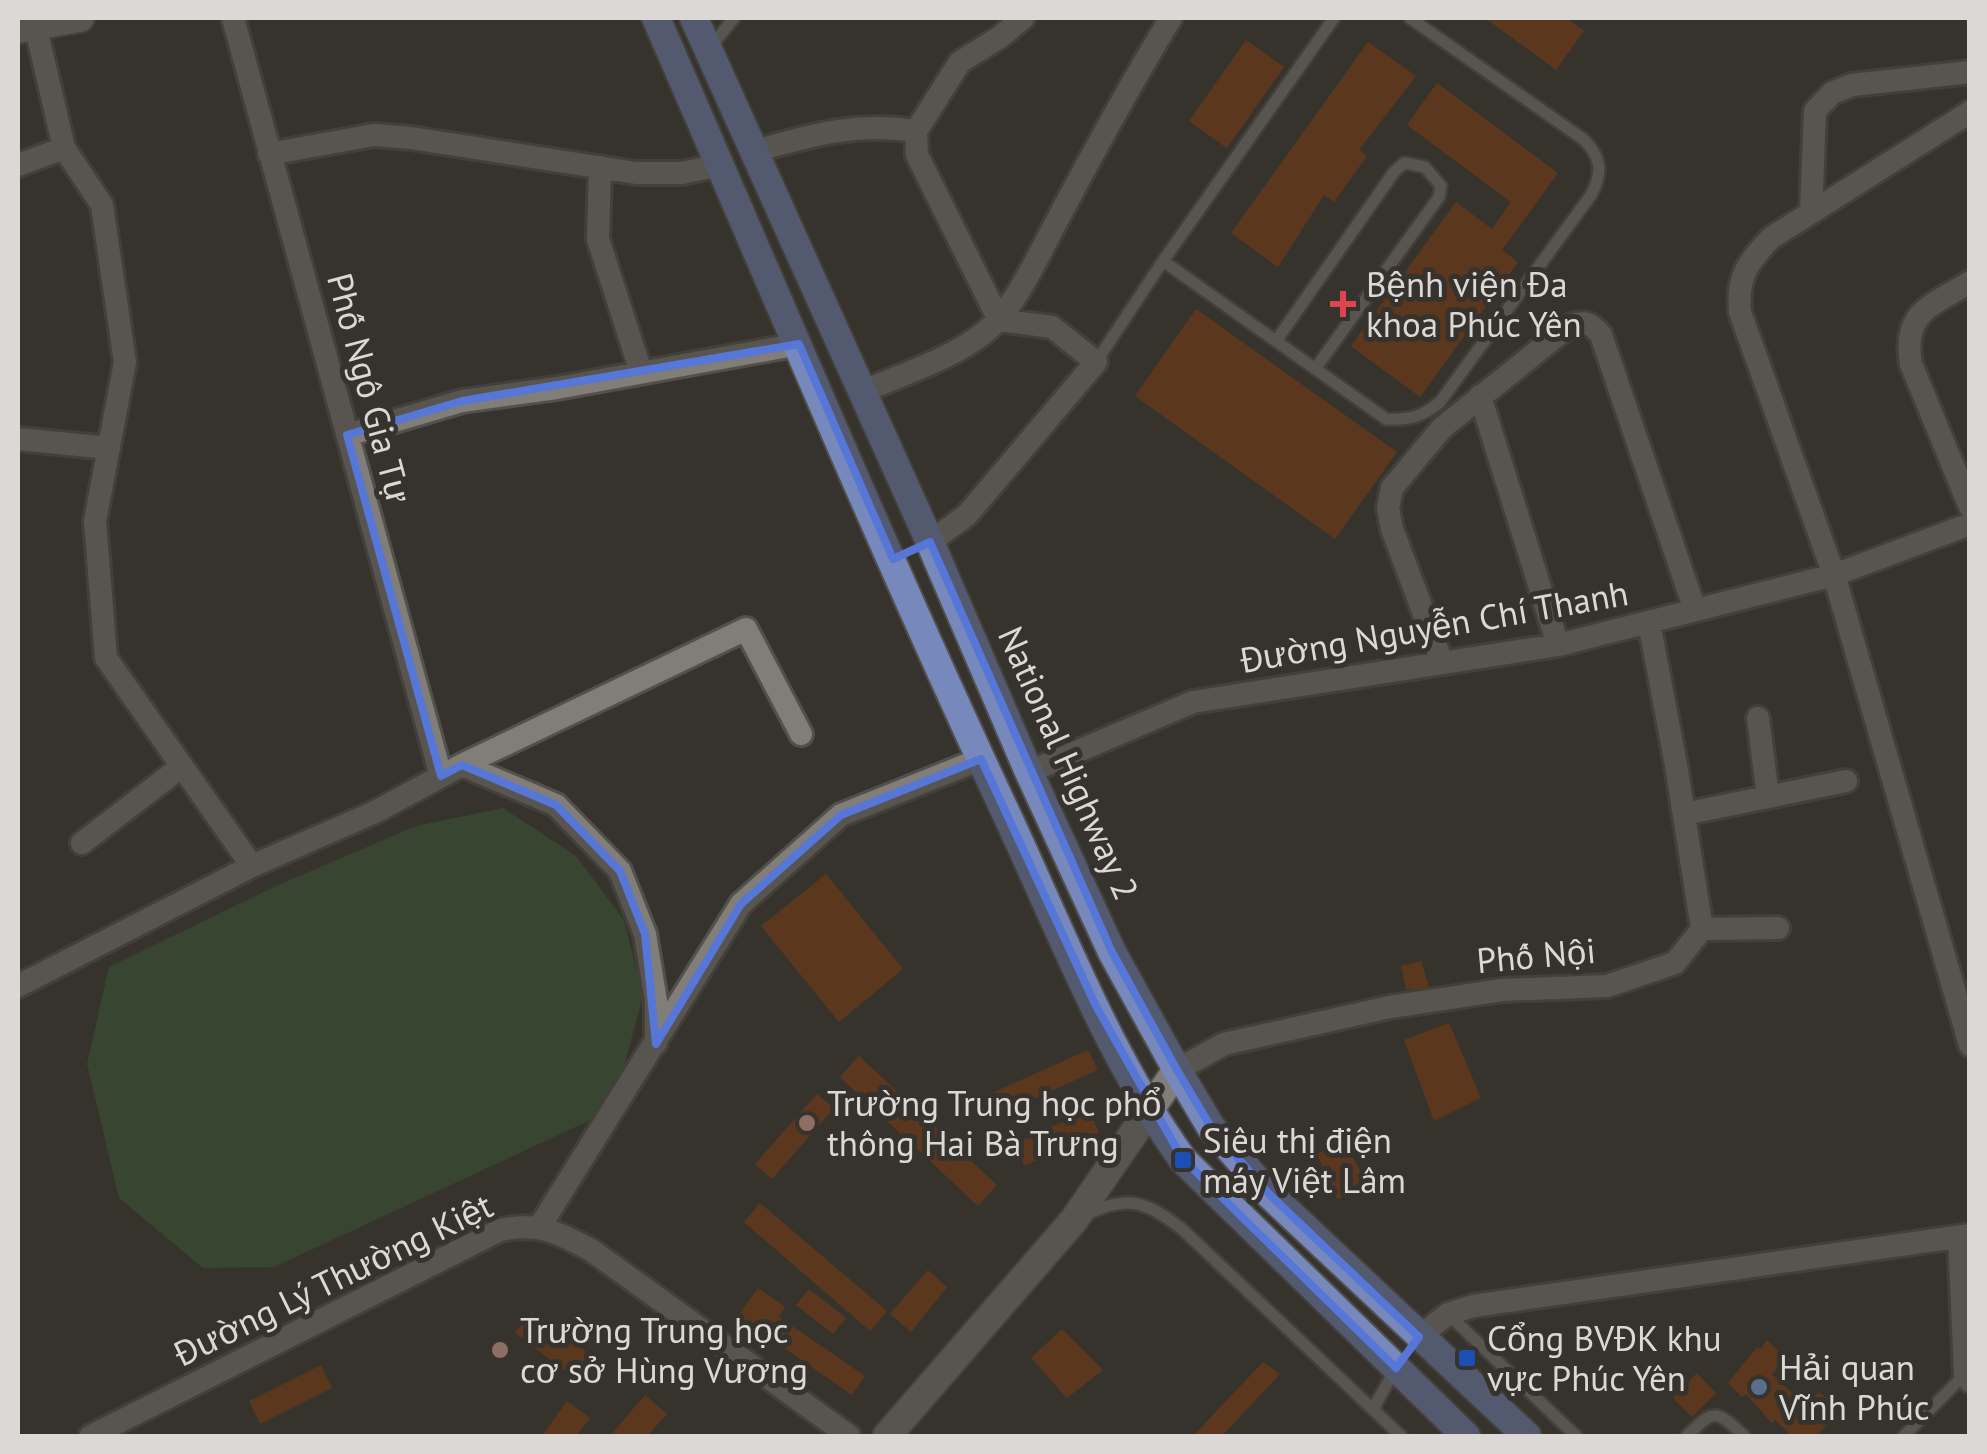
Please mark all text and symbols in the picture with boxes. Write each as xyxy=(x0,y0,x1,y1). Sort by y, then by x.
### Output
place label: Bệnh viện Đa khoa Phúc Yên xyxy=(1366,261,1582,347)
street label: Phố Ngô Gia Tự xyxy=(317,268,423,508)
marker: Bệnh viện Đa khoa Phúc Yên xyxy=(1330,291,1356,317)
street label: Đường Nguyễn Chí Thanh xyxy=(1235,569,1632,683)
street label: National Highway 2 xyxy=(988,619,1150,907)
street label: Phố Nội xyxy=(1475,927,1597,983)
place label: Trường Trung học phổ thông Hai Bà Trưng xyxy=(827,1080,1161,1166)
marker: Trường Trung học phổ thông Hai Bà Trưng xyxy=(796,1112,818,1134)
place label: Siêu thị điện máy Việt Lâm xyxy=(1203,1117,1406,1203)
marker: Siêu thị điện máy Việt Lâm xyxy=(1172,1149,1194,1171)
street label: Đường Lý Thường Kiệt xyxy=(165,1182,500,1377)
place label: Trường Trung học cơ sở Hùng Vương xyxy=(520,1307,808,1393)
place label: Cổng BVĐK khu vực Phúc Yên xyxy=(1487,1315,1722,1401)
marker: Trường Trung học cơ sở Hùng Vương xyxy=(489,1339,511,1361)
place label: Hải quan Vĩnh Phúc xyxy=(1778,1344,1930,1430)
marker: Cổng BVĐK khu vực Phúc Yên xyxy=(1456,1347,1478,1369)
marker: Hải quan Vĩnh Phúc xyxy=(1748,1376,1770,1398)

